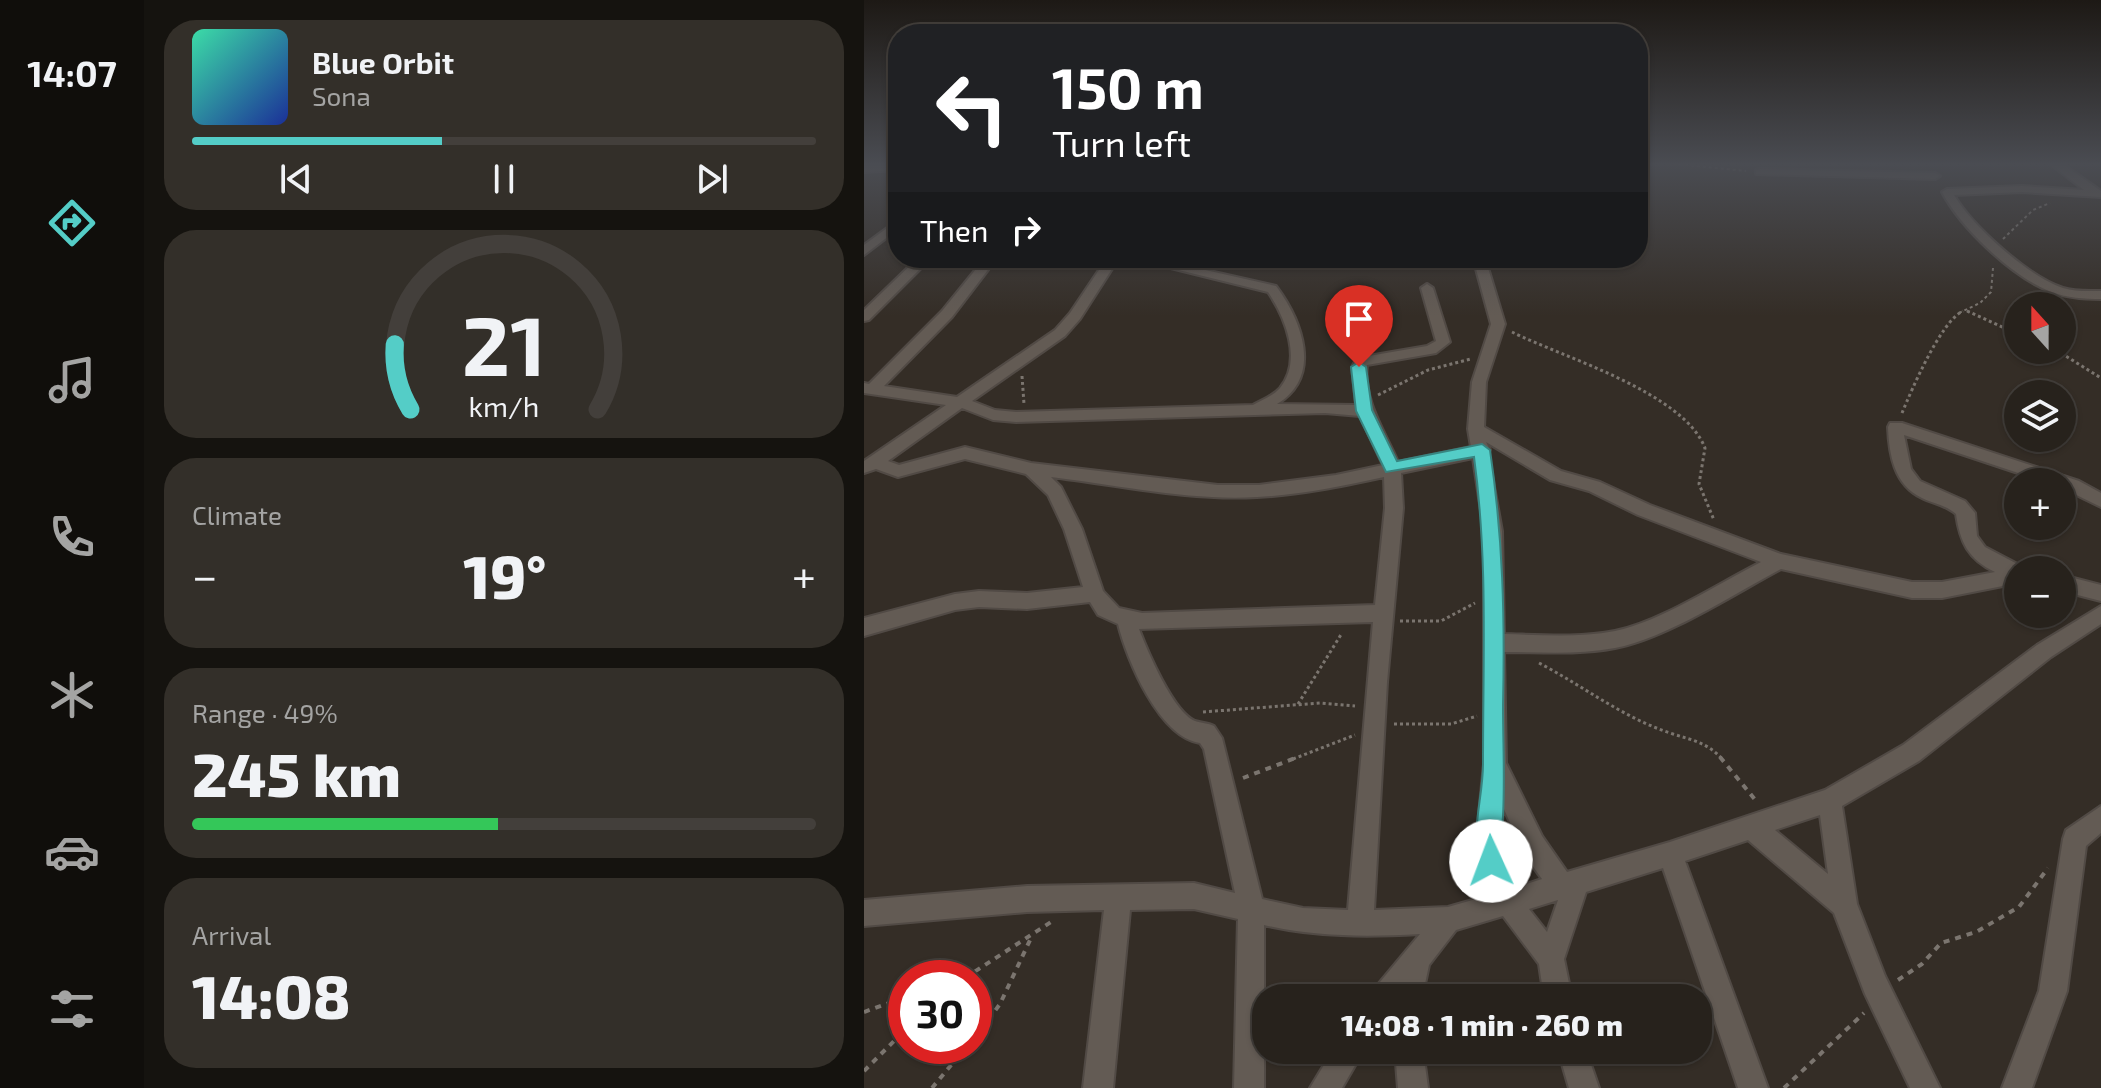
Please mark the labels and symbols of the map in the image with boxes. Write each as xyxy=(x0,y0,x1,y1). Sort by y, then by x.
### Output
pin xyxy=(1325,285,1393,367)
north arrow xyxy=(2004,292,2076,364)
position arrow xyxy=(1449,819,1533,903)
speed limit sign: 30 xyxy=(888,960,992,1064)

